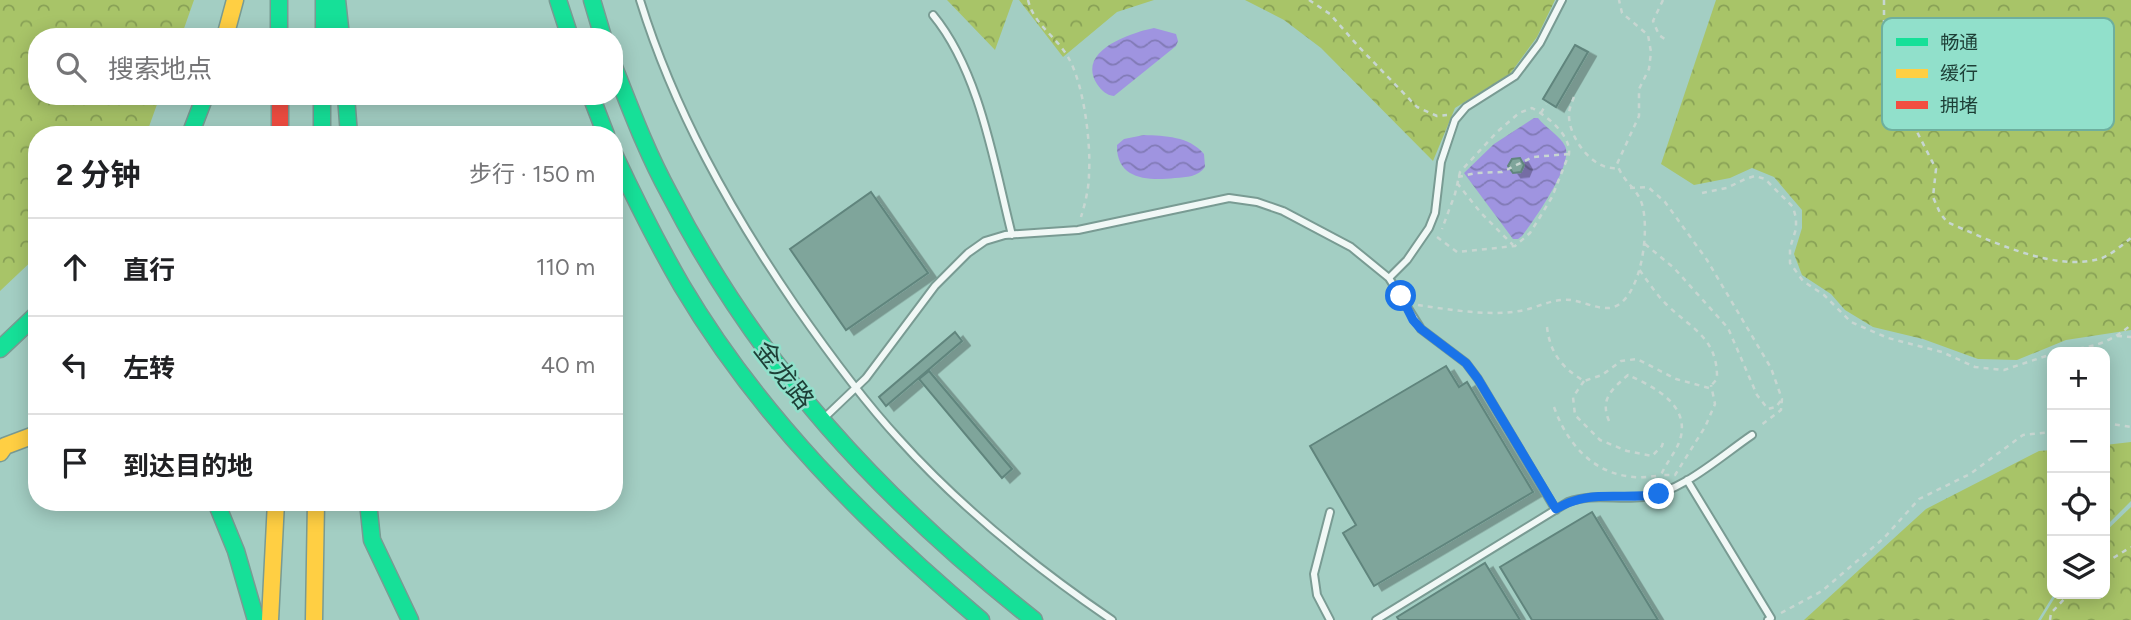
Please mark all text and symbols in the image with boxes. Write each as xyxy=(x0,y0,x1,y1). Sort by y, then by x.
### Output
legend xyxy=(1882,18,2114,130)
search box xyxy=(28,28,623,105)
text: 畅通 xyxy=(1940,31,1978,54)
icon: search xyxy=(52,48,90,86)
text: 搜索地点 xyxy=(108,53,212,85)
text: 缓行 xyxy=(1940,62,1978,85)
text: 拥堵 xyxy=(1940,94,1978,117)
text: 2 分钟 xyxy=(56,156,141,193)
text: 步行 · 150 m xyxy=(469,160,595,188)
icon: ahead xyxy=(56,248,94,286)
text: 110 m xyxy=(536,253,595,281)
text: 直行 xyxy=(123,254,175,286)
route start xyxy=(1385,280,1416,311)
street label: 金龙路 xyxy=(747,334,821,416)
icon: left xyxy=(56,346,94,384)
map controls xyxy=(2047,347,2110,599)
button: + xyxy=(2047,347,2110,410)
text: 40 m xyxy=(541,351,595,379)
text: 左转 xyxy=(123,352,175,384)
button: − xyxy=(2047,410,2110,473)
icon: arrive xyxy=(56,444,94,482)
text: 到达目的地 xyxy=(123,450,253,482)
button: locate xyxy=(2047,473,2110,536)
route end xyxy=(1643,478,1674,509)
button: layers xyxy=(2047,536,2110,599)

